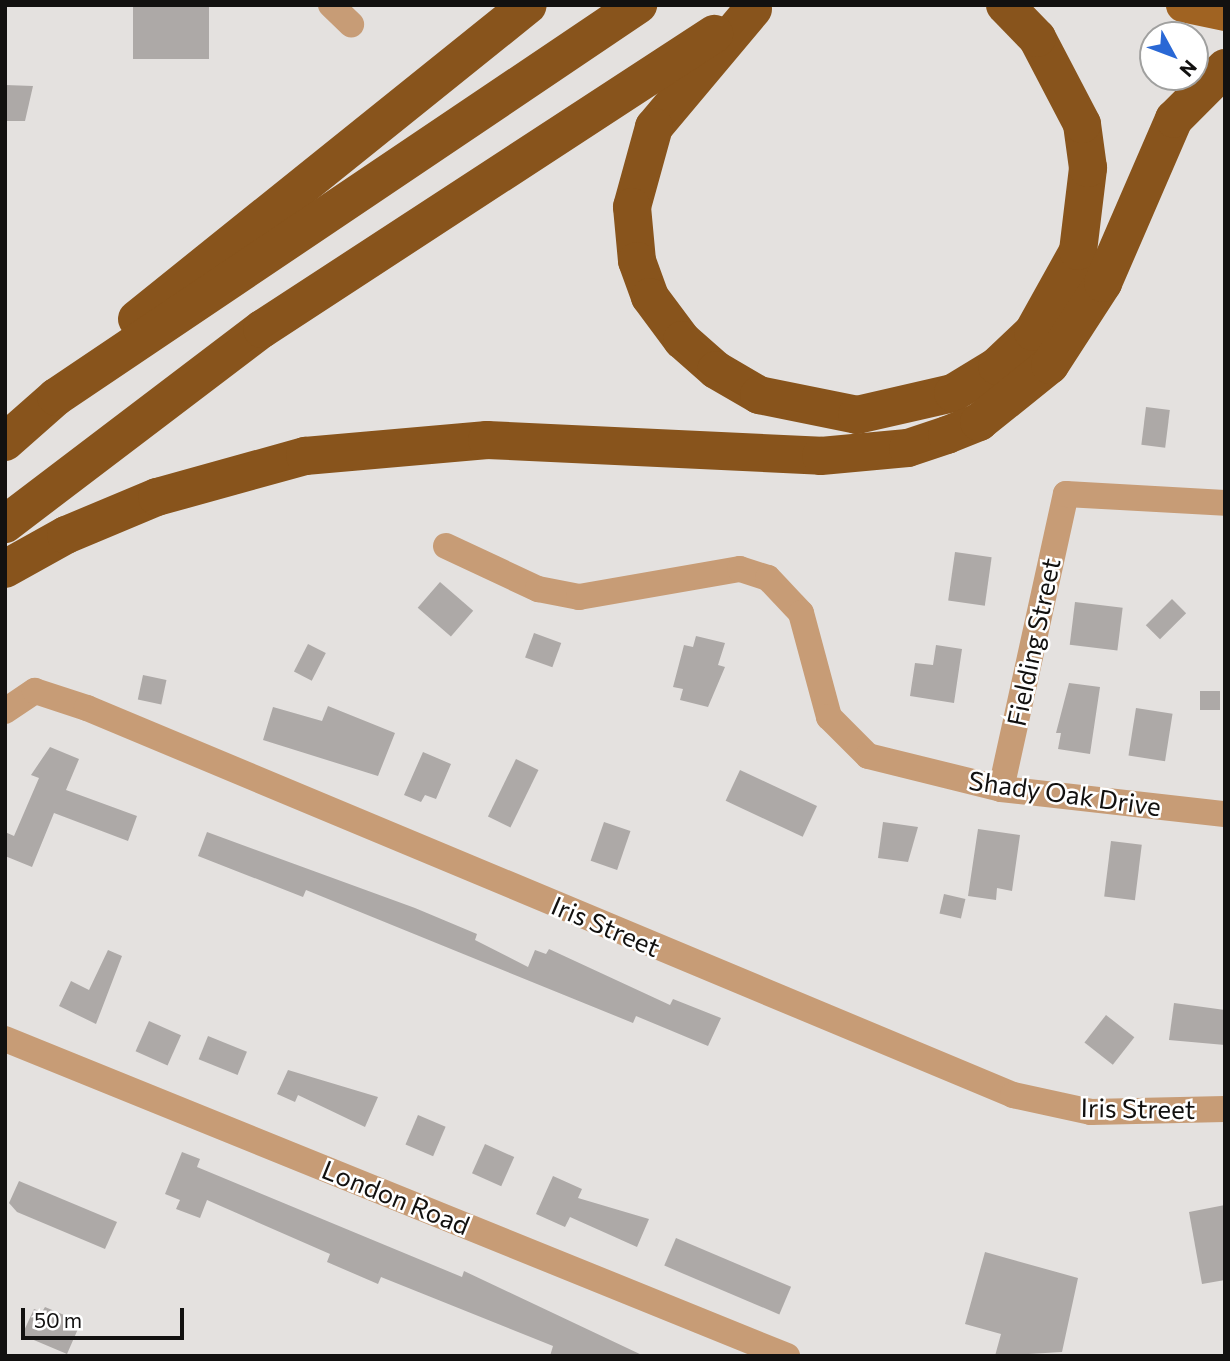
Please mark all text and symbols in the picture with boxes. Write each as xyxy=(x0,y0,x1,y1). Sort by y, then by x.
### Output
north arrow xyxy=(1139,21,1209,91)
text: N xyxy=(1175,56,1202,82)
street label: Fielding Street xyxy=(1000,555,1066,729)
street label: Shady Oak Drive xyxy=(967,764,1163,822)
street label: Iris Street xyxy=(547,889,665,963)
street label: Iris Street xyxy=(1080,1091,1196,1125)
street label: London Road xyxy=(318,1153,474,1241)
scale bar xyxy=(24,1294,187,1338)
text: 50 m xyxy=(34,1307,82,1332)

